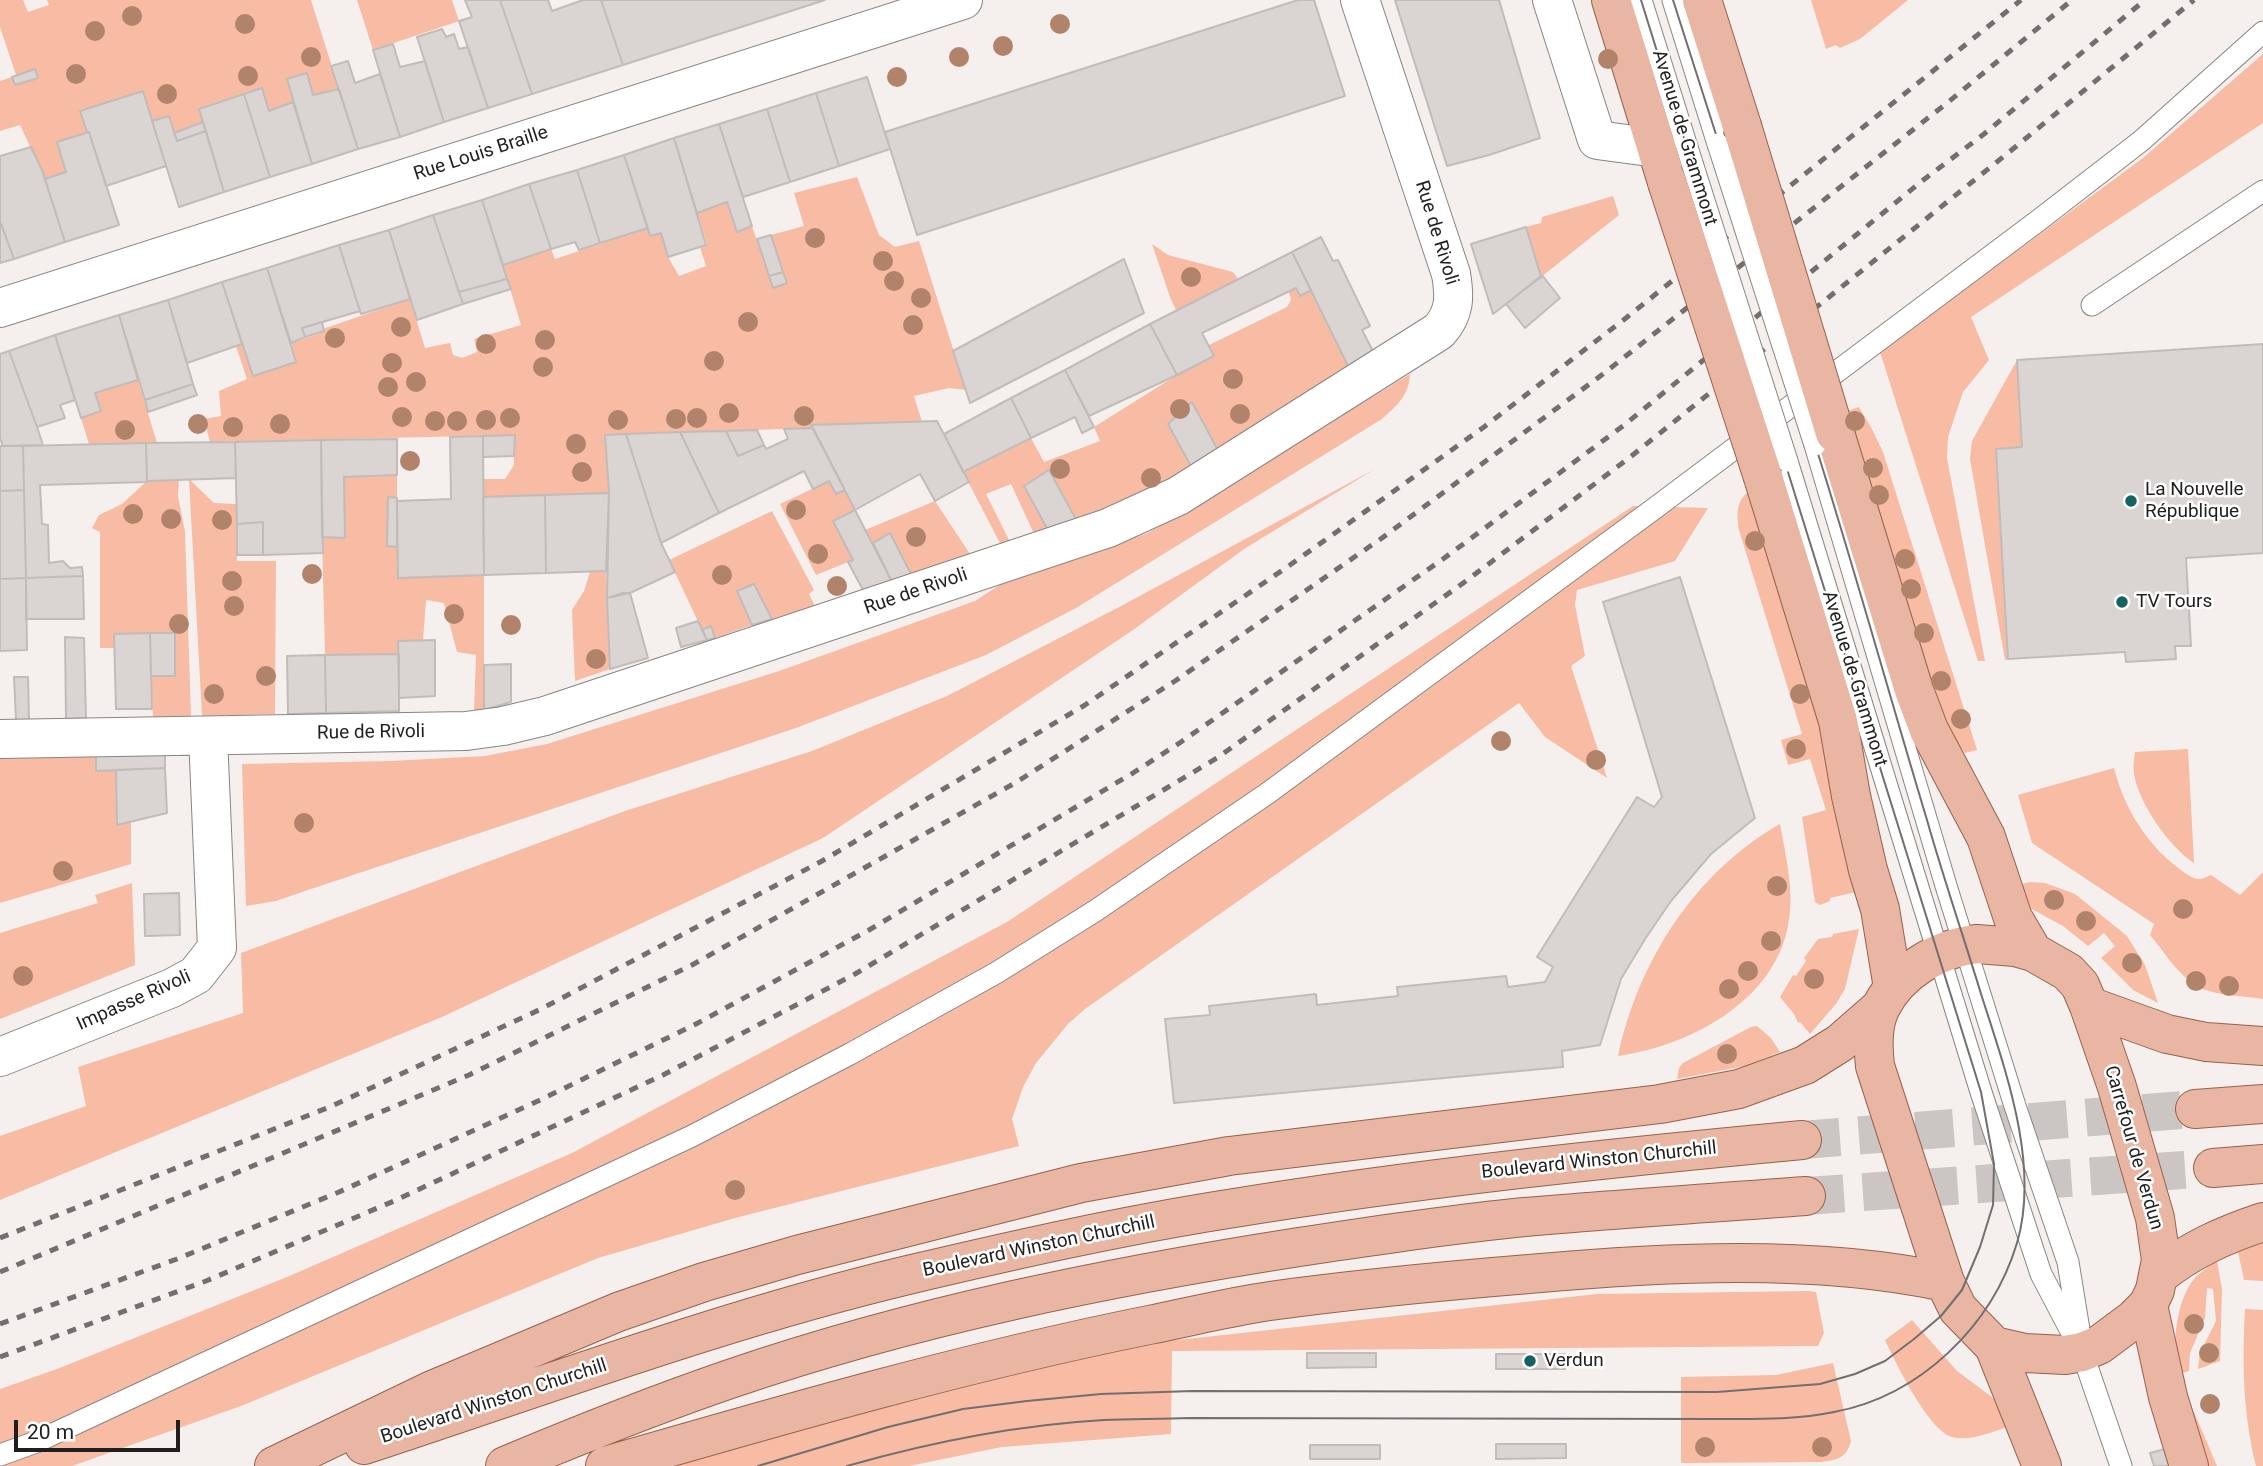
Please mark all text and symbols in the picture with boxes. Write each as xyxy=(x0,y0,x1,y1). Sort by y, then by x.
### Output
street label: Avenue de Grammont xyxy=(1646,47,1722,229)
street label: Rue Louis Braille xyxy=(411,122,551,186)
street label: Rue de Rivoli xyxy=(1409,178,1463,288)
place label: La Nouvelle République xyxy=(2145,479,2244,523)
marker: La Nouvelle République xyxy=(2123,493,2139,509)
street label: Rue de Rivoli xyxy=(861,564,971,620)
street label: Avenue de Grammont xyxy=(1816,588,1892,770)
place label: TV Tours xyxy=(2136,591,2212,613)
marker: TV Tours xyxy=(2114,594,2130,610)
street label: Rue de Rivoli xyxy=(317,721,425,745)
street label: Impasse Rivoli xyxy=(73,966,195,1036)
street label: Carrefour de Verdun xyxy=(2099,1063,2167,1233)
street label: Boulevard Winston Churchill xyxy=(1480,1137,1718,1185)
street label: Boulevard Winston Churchill xyxy=(921,1211,1157,1283)
place label: Verdun xyxy=(1544,1350,1604,1372)
marker: Verdun xyxy=(1522,1353,1538,1369)
street label: Boulevard Winston Churchill xyxy=(378,1355,610,1449)
scale bar xyxy=(18,1406,184,1450)
text: 20 m xyxy=(27,1420,74,1444)

